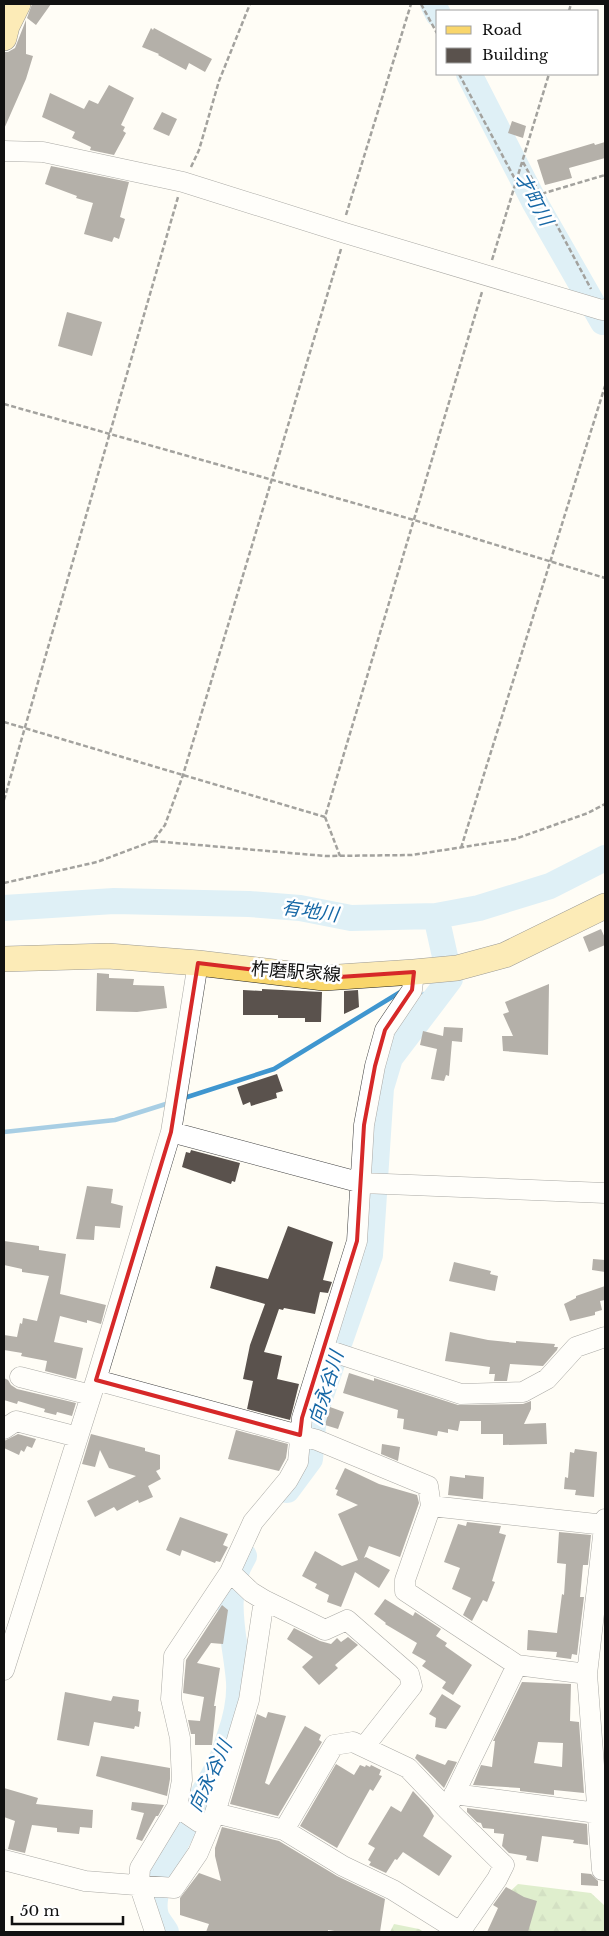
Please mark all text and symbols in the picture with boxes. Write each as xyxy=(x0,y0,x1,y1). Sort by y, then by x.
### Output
legend xyxy=(436,10,599,75)
text: Road xyxy=(482,20,522,39)
text: Building xyxy=(482,45,549,64)
water label: 才町川 xyxy=(510,168,559,231)
water label: 有地川 xyxy=(280,896,342,927)
street label: 柞磨駅家線 xyxy=(250,958,342,986)
water label: 向永谷川 xyxy=(304,1346,349,1428)
water label: 向永谷川 xyxy=(184,1735,237,1815)
scale bar xyxy=(12,1894,124,1926)
text: 50 m xyxy=(20,1901,60,1920)

